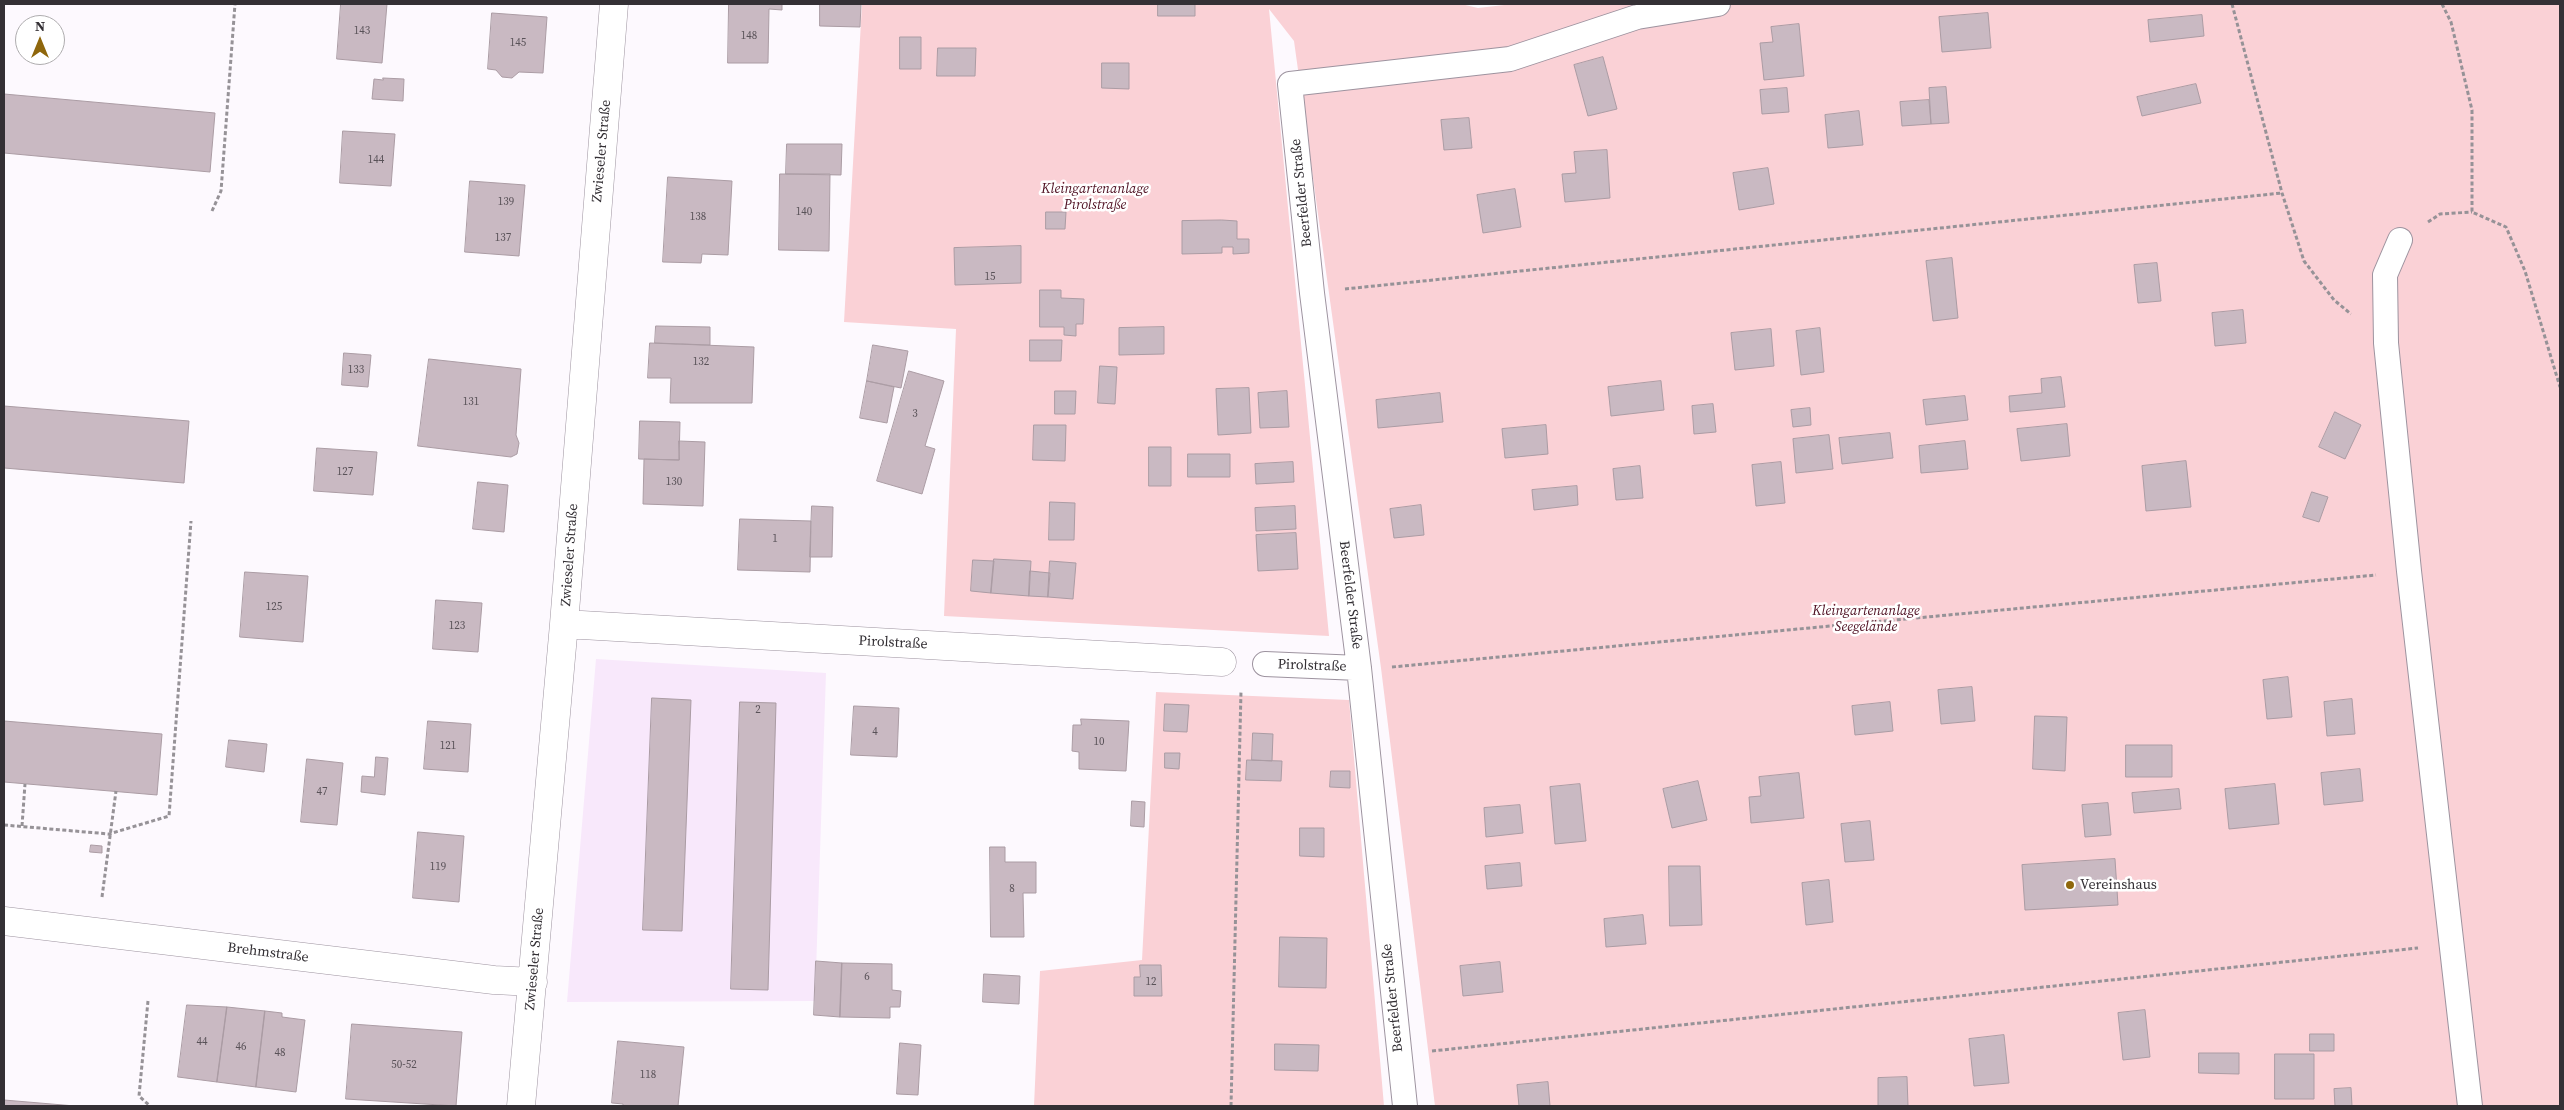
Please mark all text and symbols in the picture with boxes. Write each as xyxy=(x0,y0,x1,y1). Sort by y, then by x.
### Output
north arrow xyxy=(15,15,65,65)
text: N xyxy=(35,16,45,36)
house number: 143 xyxy=(354,24,370,38)
house number: 148 xyxy=(741,29,757,43)
house number: 145 xyxy=(510,36,526,50)
street label: Zwieseler Straße xyxy=(589,99,615,203)
street label: Beerfelder Straße xyxy=(1288,138,1316,248)
house number: 144 xyxy=(368,153,384,167)
park label: Kleingartenanlage Pirolstraße xyxy=(1041,181,1149,213)
house number: 139 xyxy=(498,195,514,209)
house number: 140 xyxy=(796,205,812,219)
house number: 138 xyxy=(690,210,706,224)
house number: 137 xyxy=(495,231,511,245)
house number: 15 xyxy=(985,270,995,284)
house number: 132 xyxy=(693,355,709,369)
house number: 133 xyxy=(348,363,364,377)
house number: 131 xyxy=(463,395,479,409)
house number: 3 xyxy=(912,407,918,421)
house number: 127 xyxy=(337,465,353,479)
house number: 130 xyxy=(666,475,682,489)
street label: Zwieseler Straße xyxy=(558,503,582,607)
house number: 1 xyxy=(772,532,778,546)
street label: Beerfelder Straße xyxy=(1335,540,1365,650)
house number: 125 xyxy=(266,600,282,614)
park label: Kleingartenanlage Seegelände xyxy=(1812,603,1920,636)
house number: 123 xyxy=(449,619,465,633)
street label: Pirolstraße xyxy=(858,633,928,653)
street label: Pirolstraße xyxy=(1277,656,1347,676)
house number: 2 xyxy=(755,703,761,717)
house number: 4 xyxy=(872,725,878,739)
house number: 10 xyxy=(1094,735,1104,749)
house number: 121 xyxy=(440,739,456,753)
house number: 47 xyxy=(317,785,327,799)
house number: 119 xyxy=(430,860,446,874)
place label: Vereinshaus xyxy=(2080,877,2157,893)
marker: Vereinshaus xyxy=(2064,879,2076,891)
house number: 8 xyxy=(1009,882,1015,896)
street label: Zwieseler Straße xyxy=(522,907,548,1011)
street label: Brehmstraße xyxy=(226,940,310,966)
street label: Beerfelder Straße xyxy=(1379,943,1407,1053)
house number: 6 xyxy=(864,970,870,984)
house number: 12 xyxy=(1146,975,1156,989)
house number: 44 xyxy=(197,1035,207,1049)
house number: 46 xyxy=(236,1040,246,1054)
house number: 48 xyxy=(275,1046,285,1060)
house number: 50-52 xyxy=(391,1058,417,1072)
house number: 118 xyxy=(640,1068,656,1082)

